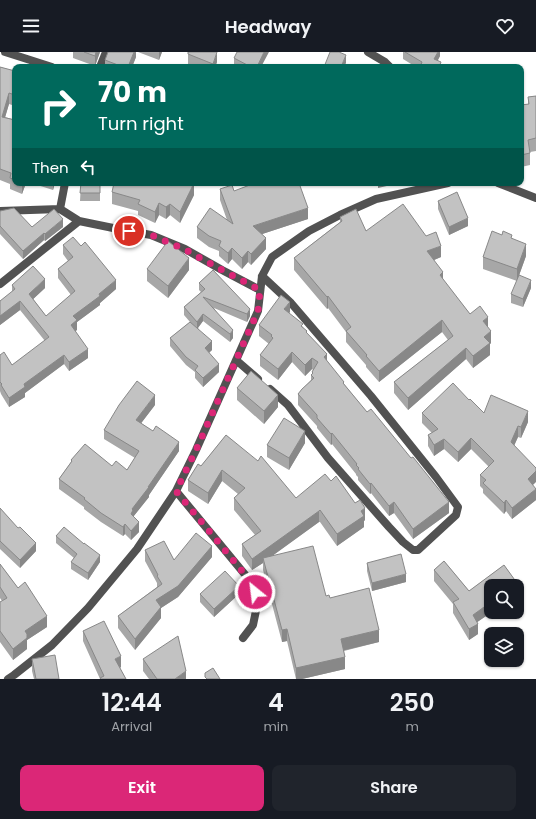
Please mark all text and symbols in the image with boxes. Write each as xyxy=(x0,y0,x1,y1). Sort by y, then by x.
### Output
text: Headway xyxy=(225,14,311,39)
icon: menu xyxy=(20,15,42,37)
icon: heart xyxy=(494,15,516,37)
text: 70 m xyxy=(98,73,167,112)
icon: right xyxy=(32,80,84,132)
text: Turn right xyxy=(98,111,184,136)
icon: left xyxy=(77,156,99,178)
text: Then xyxy=(32,157,69,178)
pin xyxy=(112,214,146,248)
icon: arrive xyxy=(118,220,140,242)
position arrow xyxy=(234,571,276,613)
map controls xyxy=(484,579,524,667)
button: search xyxy=(484,579,524,619)
button: layers xyxy=(484,627,524,667)
text: 12:44 xyxy=(101,686,162,719)
text: 4 xyxy=(268,686,284,719)
text: 250 xyxy=(390,686,435,719)
text: Arrival xyxy=(111,717,152,736)
text: min xyxy=(263,717,288,736)
text: m xyxy=(405,717,419,736)
button: Exit xyxy=(20,765,264,811)
button: Share xyxy=(272,765,516,811)

